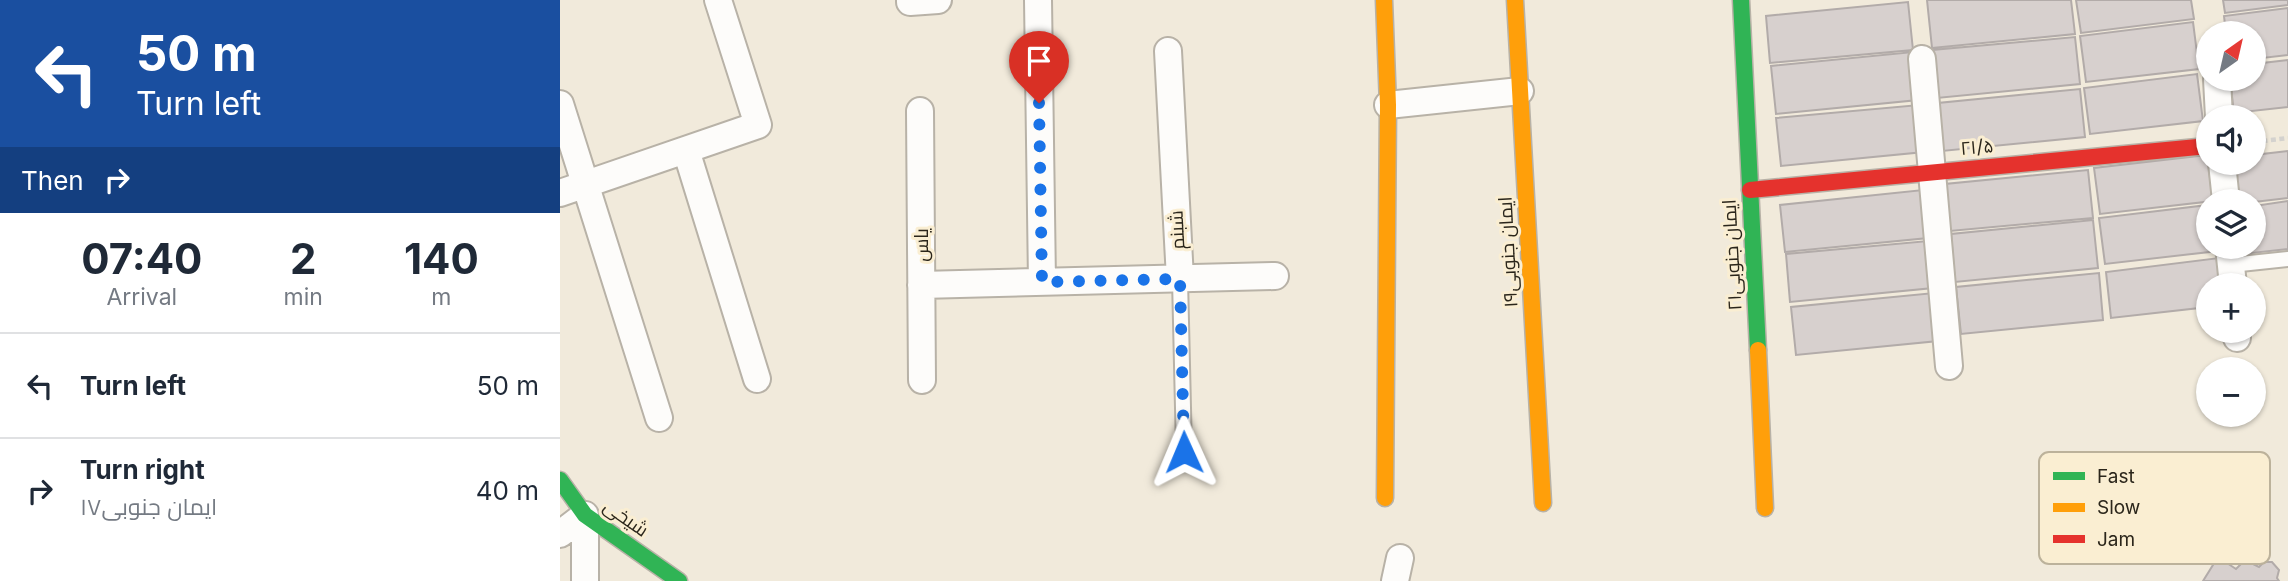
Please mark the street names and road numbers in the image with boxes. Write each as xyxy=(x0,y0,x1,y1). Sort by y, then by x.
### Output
street label: ۲۱/۵ xyxy=(1960,134,1994,160)
street label: ایمان جنوبی۱۹ xyxy=(1494,196,1522,308)
street label: ایمان جنوبی۲۱ xyxy=(1718,199,1746,311)
street label: شبنم xyxy=(1164,210,1192,250)
street label: یاس xyxy=(910,228,933,262)
street label: شیخی xyxy=(599,494,653,542)

